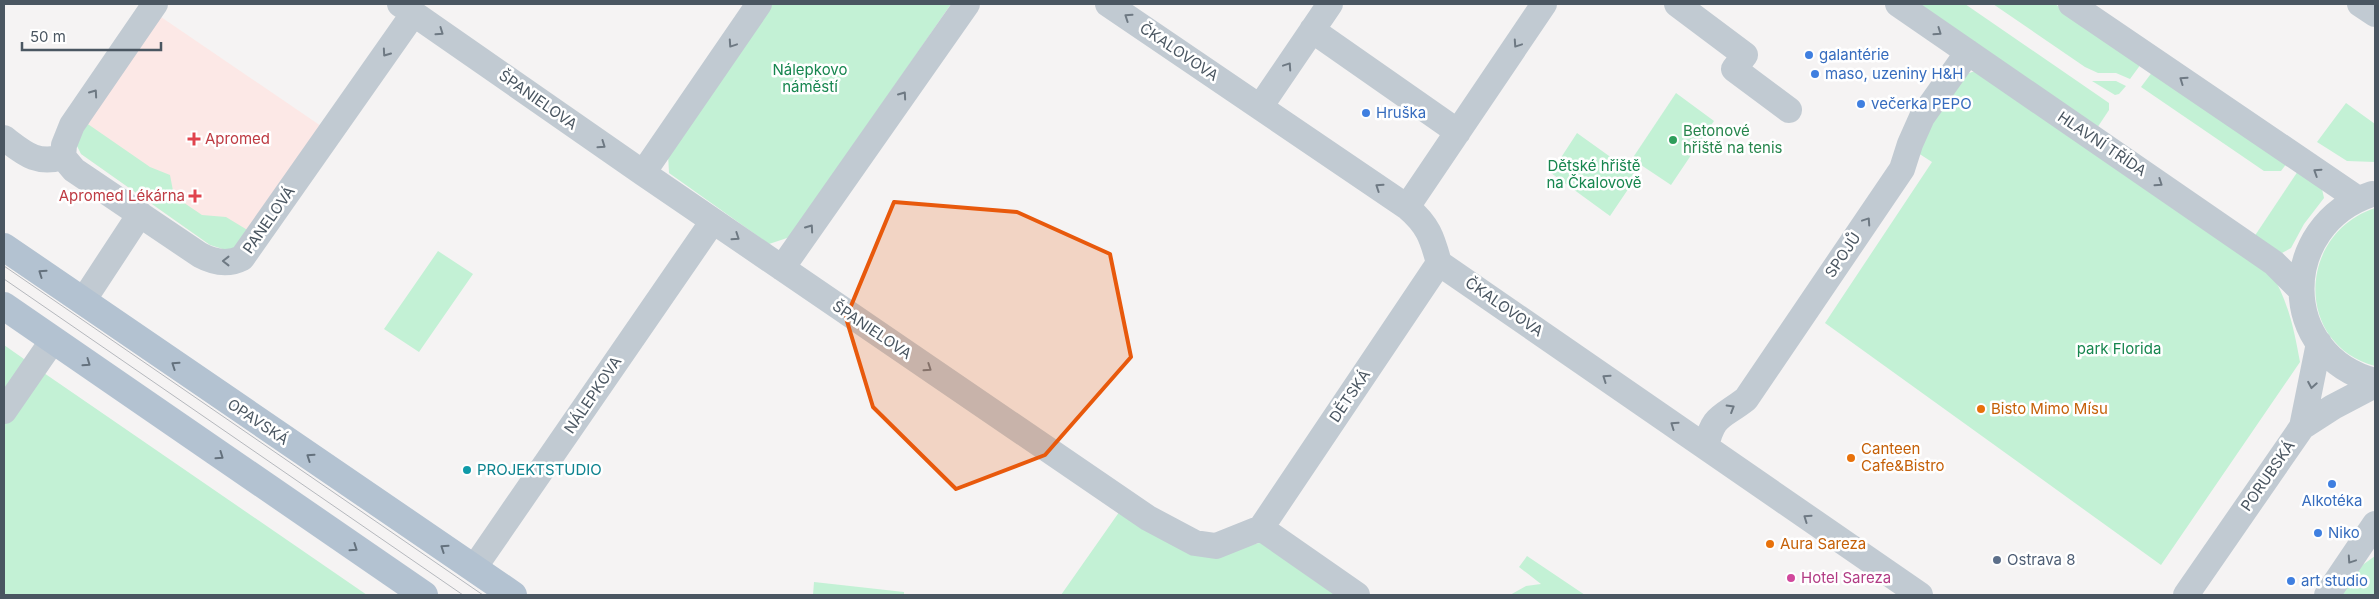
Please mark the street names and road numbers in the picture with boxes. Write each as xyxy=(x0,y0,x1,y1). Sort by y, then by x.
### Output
street label: ČKALOVOVA xyxy=(1136,18,1222,85)
street label: ŠPANIELOVA xyxy=(495,66,581,134)
street label: HLAVNÍ TŘÍDA xyxy=(2054,107,2150,180)
street label: PANELOVÁ xyxy=(238,182,299,257)
street label: SPOJŮ xyxy=(1821,229,1865,281)
street label: ČKALOVOVA xyxy=(1462,273,1547,340)
street label: ŠPANIELOVA xyxy=(829,296,916,363)
street label: NÁLEPKOVA xyxy=(560,353,625,437)
street label: DĚTSKÁ xyxy=(1325,366,1374,426)
street label: OPAVSKÁ xyxy=(224,394,292,449)
street label: PORUBSKÁ xyxy=(2236,437,2299,515)

